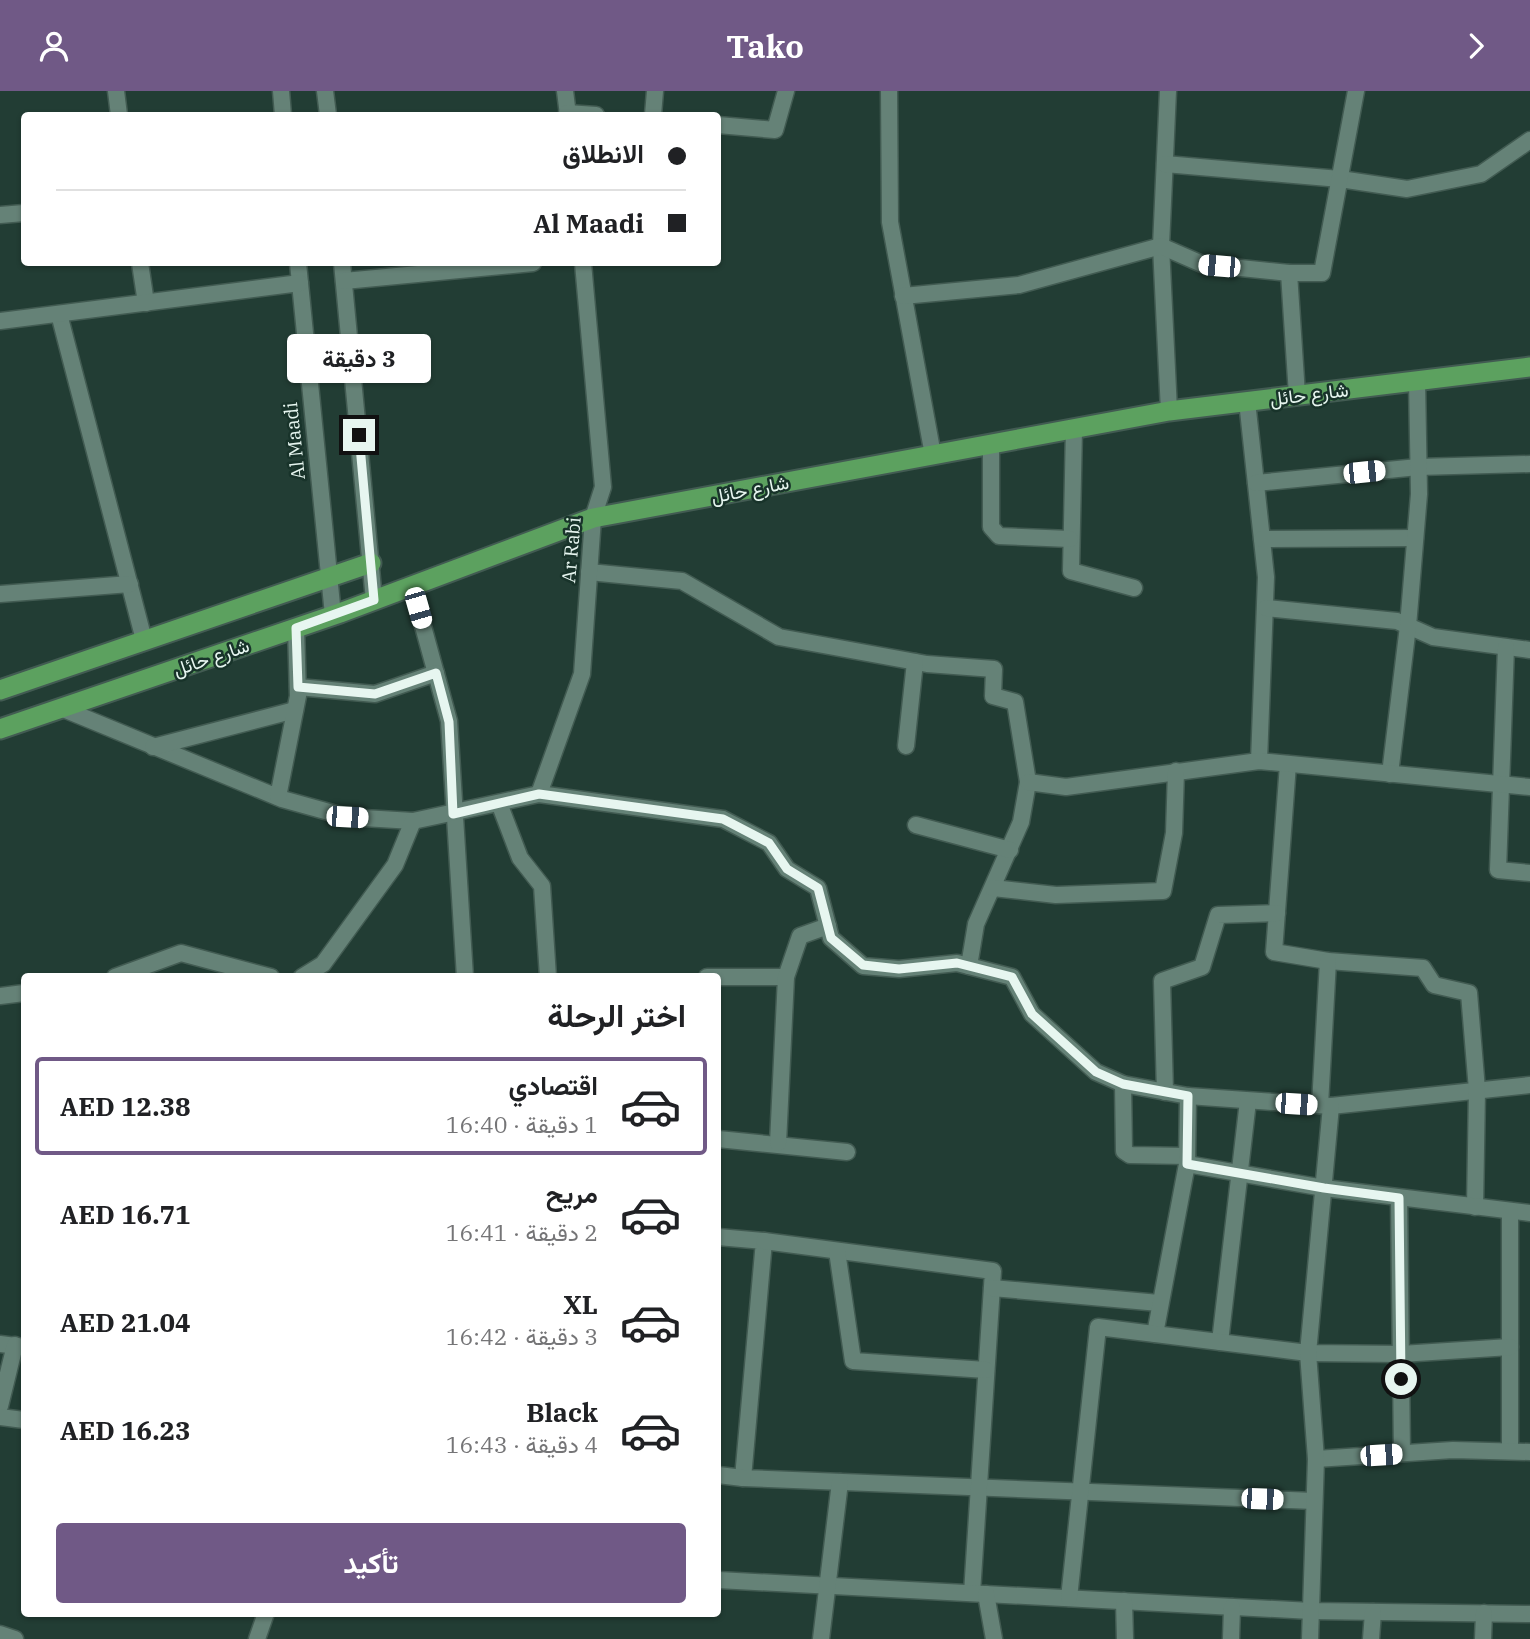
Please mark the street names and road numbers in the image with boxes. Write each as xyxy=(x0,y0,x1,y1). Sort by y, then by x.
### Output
street label: شارع حائل xyxy=(1268,377,1350,412)
street label: Al Maadi xyxy=(278,401,310,481)
street label: شارع حائل xyxy=(709,470,791,509)
street label: Ar Rabi xyxy=(556,516,586,584)
street label: شارع حائل xyxy=(170,633,253,682)

